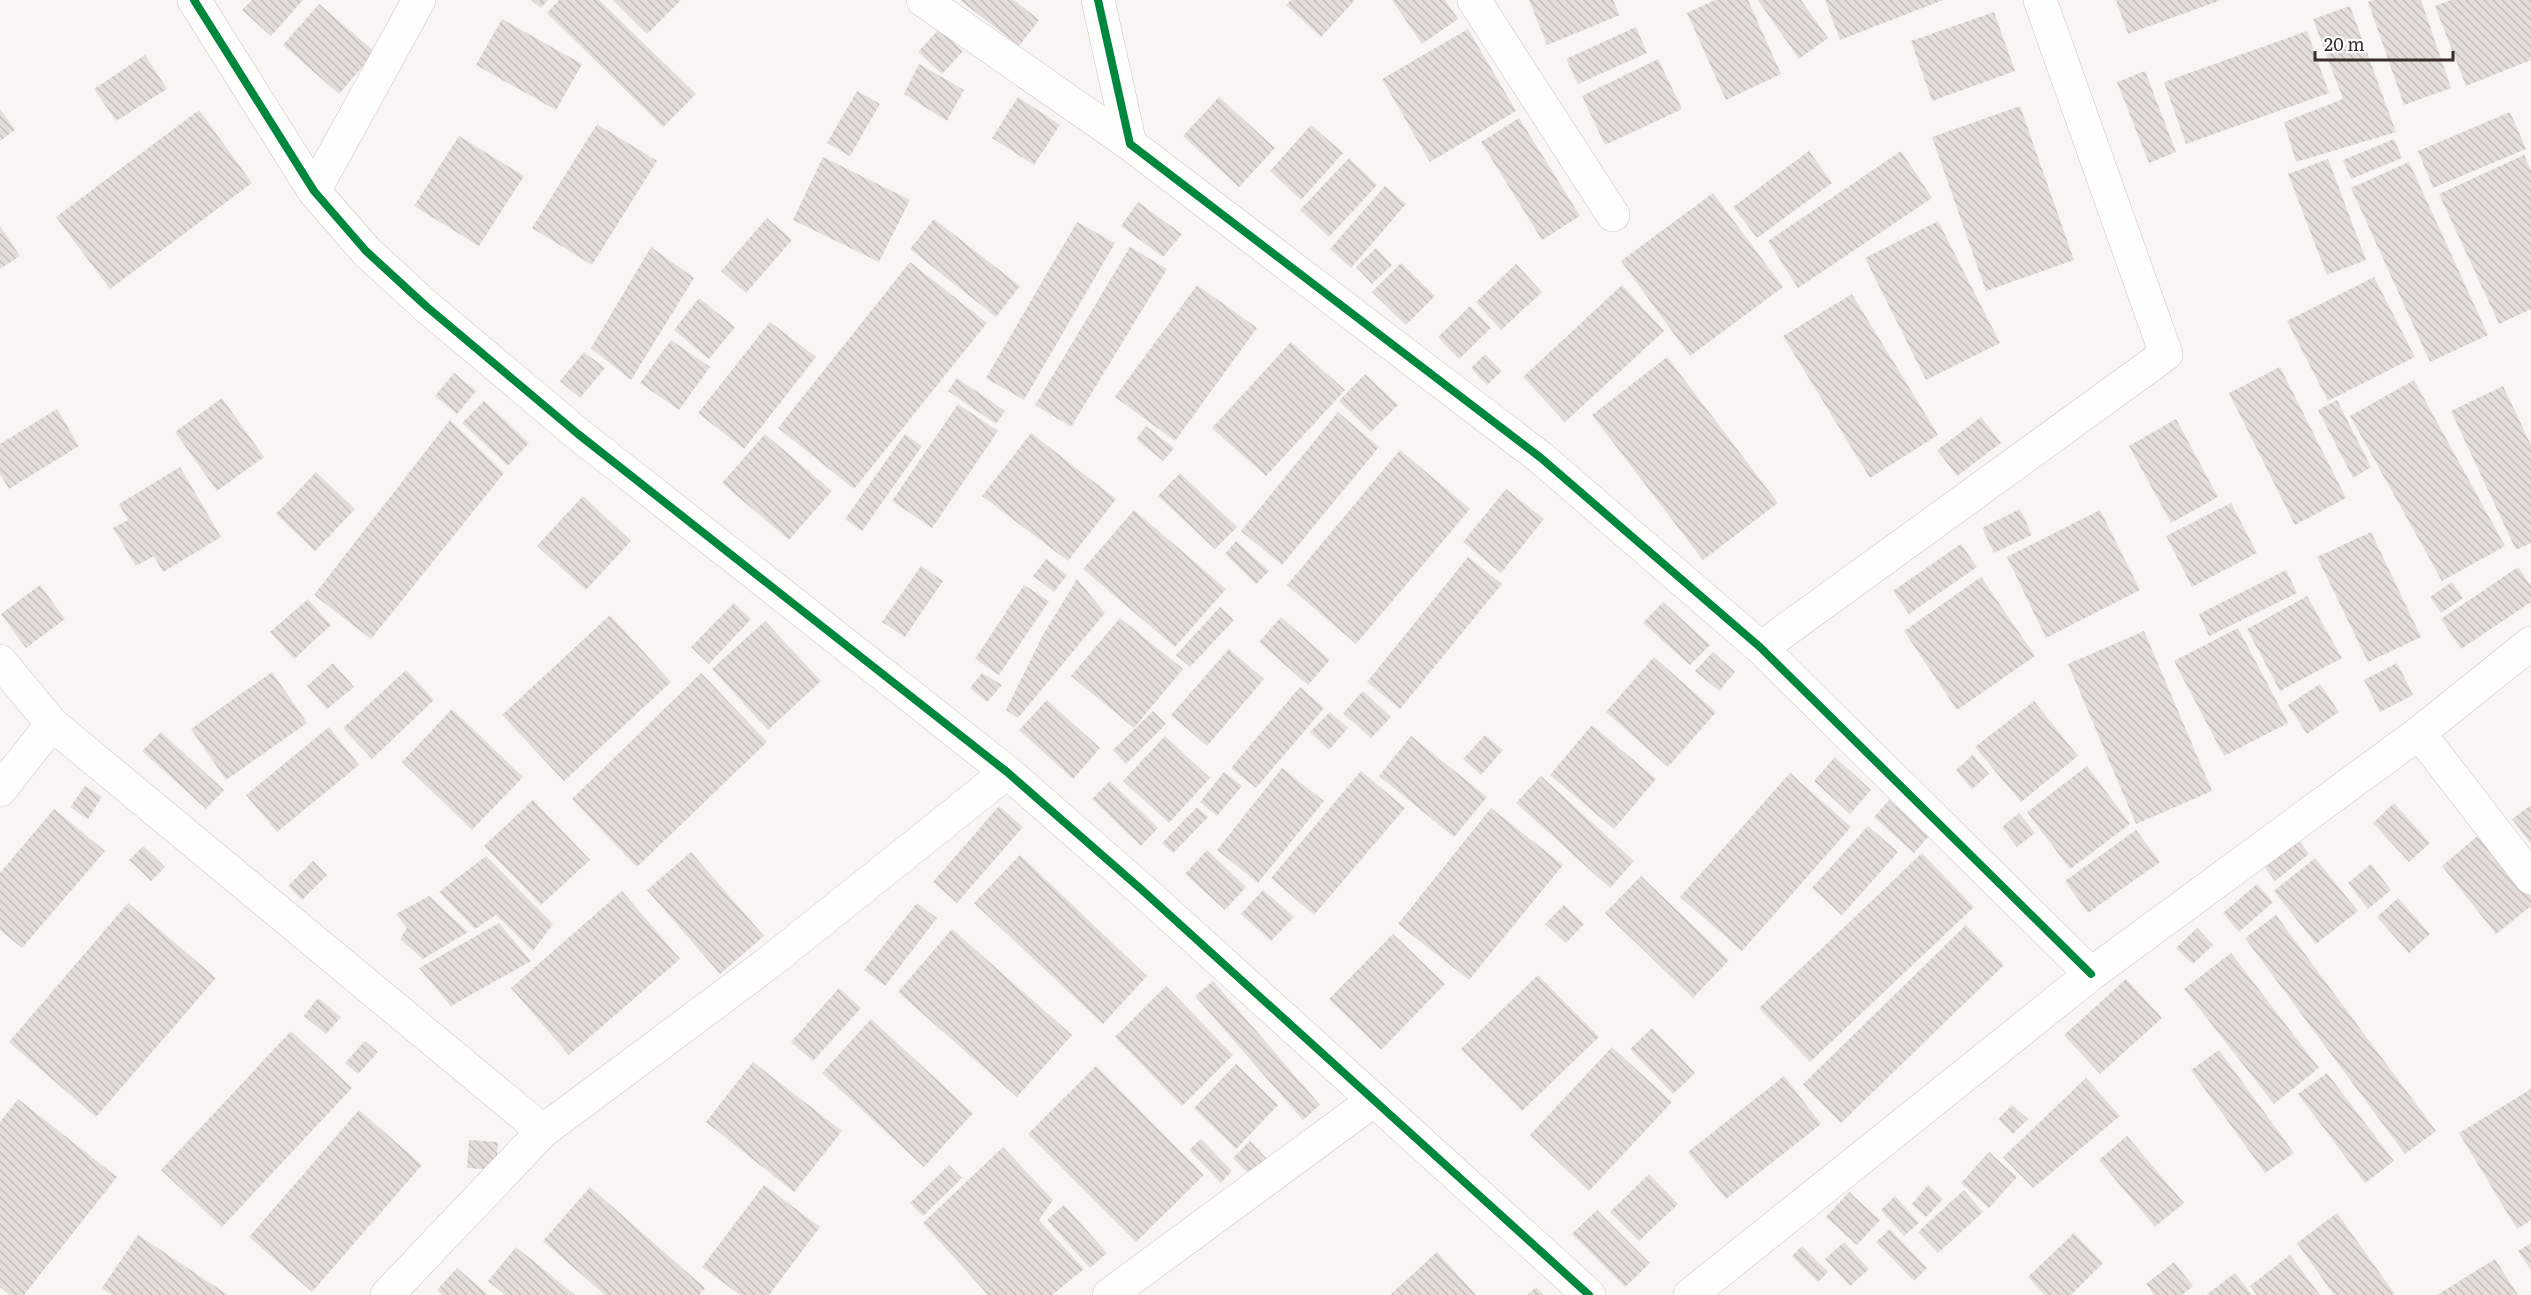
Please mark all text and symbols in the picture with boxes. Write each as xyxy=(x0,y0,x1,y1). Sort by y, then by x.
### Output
scale bar xyxy=(2315,24,2453,62)
text: 20 m xyxy=(2324,30,2365,57)

